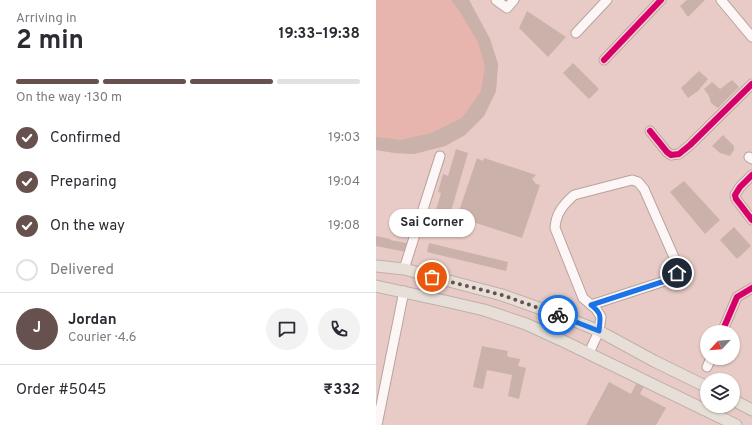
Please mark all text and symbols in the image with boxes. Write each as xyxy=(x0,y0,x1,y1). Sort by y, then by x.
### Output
text: Arriving in xyxy=(16,11,77,27)
text: 2 min xyxy=(16,25,84,58)
text: 19:33–19:38 xyxy=(278,25,360,44)
text: On the way · 130 m xyxy=(16,90,122,106)
icon: check xyxy=(16,127,38,149)
text: Confirmed xyxy=(50,129,121,148)
text: 19:03 xyxy=(328,130,360,146)
icon: check xyxy=(16,171,38,193)
text: Preparing xyxy=(50,173,117,192)
text: 19:04 xyxy=(328,174,360,190)
callout: Sai Corner xyxy=(389,209,475,237)
icon: check xyxy=(16,215,38,237)
text: Sai Corner xyxy=(400,215,464,231)
text: On the way xyxy=(50,217,125,236)
text: 19:08 xyxy=(328,218,360,234)
pin xyxy=(660,256,694,290)
pin xyxy=(415,260,449,294)
text: Delivered xyxy=(50,261,114,280)
icon: home xyxy=(666,262,688,284)
icon: bag xyxy=(421,266,443,288)
courier xyxy=(538,295,578,335)
icon: bike xyxy=(547,304,569,326)
button: chat xyxy=(266,308,308,350)
button: phone xyxy=(318,308,360,350)
text: Jordan xyxy=(68,311,117,330)
text: J xyxy=(33,319,41,338)
north arrow xyxy=(700,325,740,365)
map controls xyxy=(700,325,740,413)
text: Courier · 4.6 xyxy=(68,330,136,346)
button: layers xyxy=(700,373,740,413)
text: Order #5045 xyxy=(16,381,106,400)
text: ₹332 xyxy=(323,381,360,400)

